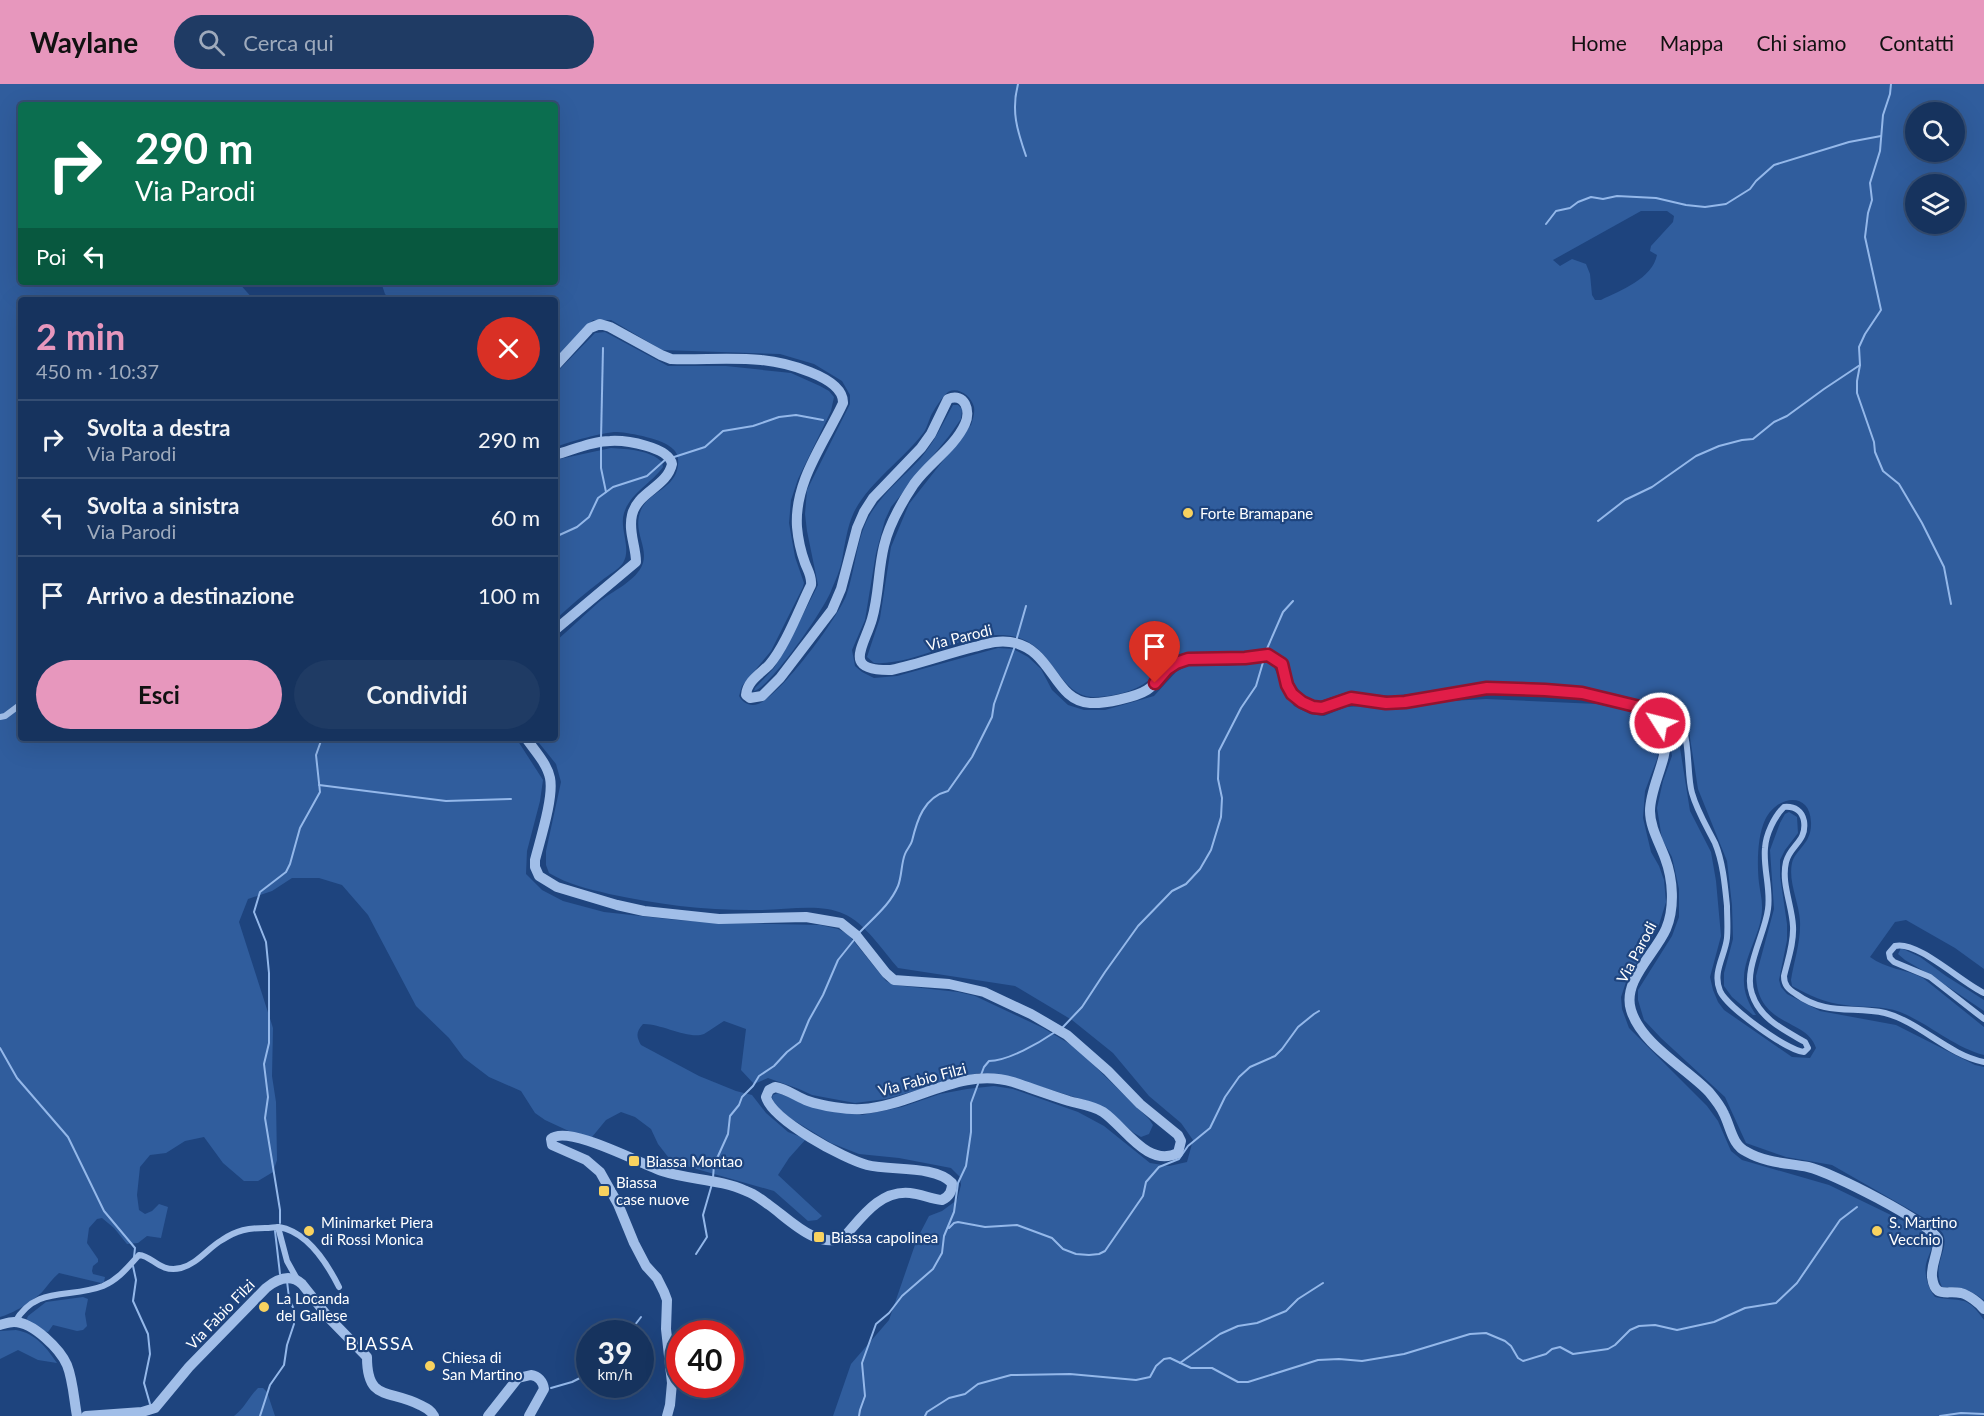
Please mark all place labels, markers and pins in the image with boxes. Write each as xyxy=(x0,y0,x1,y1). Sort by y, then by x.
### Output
place label: Forte Bramapane xyxy=(1200,504,1313,522)
marker: Forte Bramapane xyxy=(1181,506,1195,520)
pin xyxy=(1129,621,1180,683)
place label: Biassa Montao xyxy=(646,1152,743,1170)
marker: Biassa Montao xyxy=(627,1154,641,1168)
place label: Biassa case nuove xyxy=(616,1173,689,1208)
marker: Biassa case nuove xyxy=(597,1184,611,1198)
place label: Minimarket Piera di Rossi Monica xyxy=(321,1213,433,1248)
place label: S. Martino Vecchio xyxy=(1889,1213,1957,1248)
marker: Minimarket Piera di Rossi Monica xyxy=(302,1224,316,1238)
marker: S. Martino Vecchio xyxy=(1870,1224,1884,1238)
place label: Biassa capolinea xyxy=(831,1228,938,1246)
marker: Biassa capolinea xyxy=(812,1230,826,1244)
place label: La Locanda del Gallese xyxy=(276,1289,350,1324)
marker: La Locanda del Gallese xyxy=(257,1300,271,1314)
place label: Chiesa di San Martino xyxy=(442,1348,522,1383)
marker: Chiesa di San Martino xyxy=(423,1359,437,1373)

